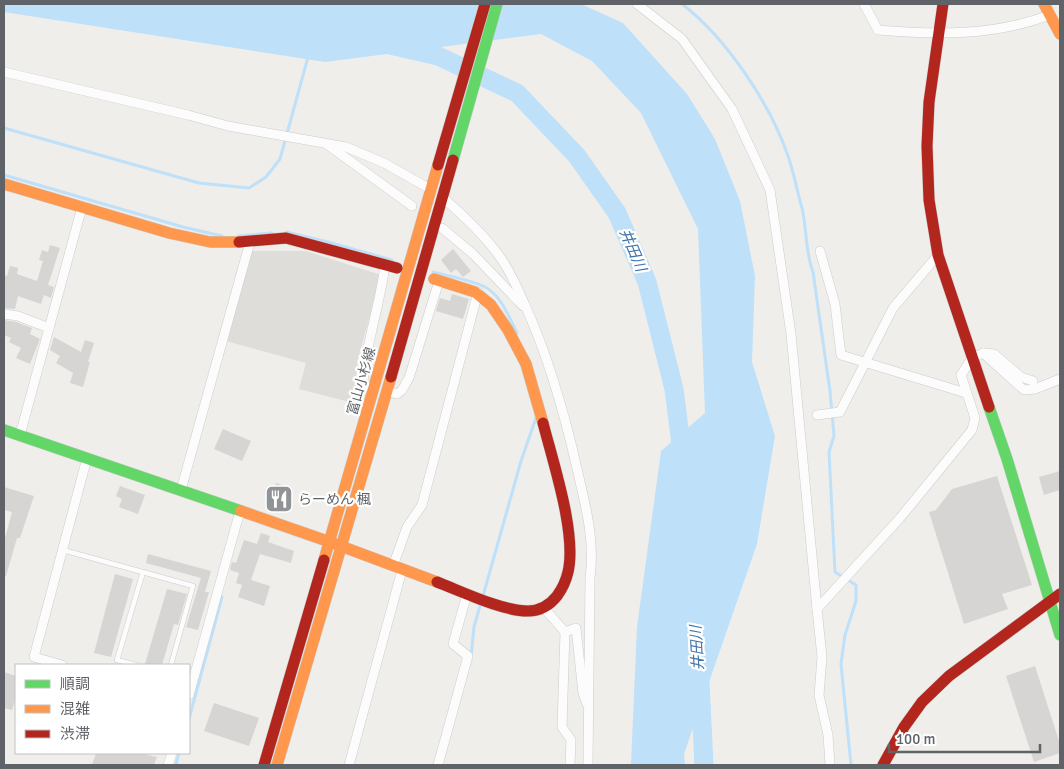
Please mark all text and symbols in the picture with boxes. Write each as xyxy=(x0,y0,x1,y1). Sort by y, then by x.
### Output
water label: 井田川 xyxy=(616,226,651,276)
street label: 富山小杉線 xyxy=(344,345,379,417)
restaurant icon: らーめん 楓 xyxy=(264,484,294,514)
place label: らーめん 楓 xyxy=(298,491,371,508)
water label: 井田川 xyxy=(687,623,707,671)
legend xyxy=(15,664,190,754)
text: 順調 xyxy=(60,675,90,693)
text: 混雑 xyxy=(60,700,90,718)
scale bar xyxy=(889,722,1040,754)
text: 渋滞 xyxy=(60,725,90,743)
text: 100 m xyxy=(896,730,936,748)

